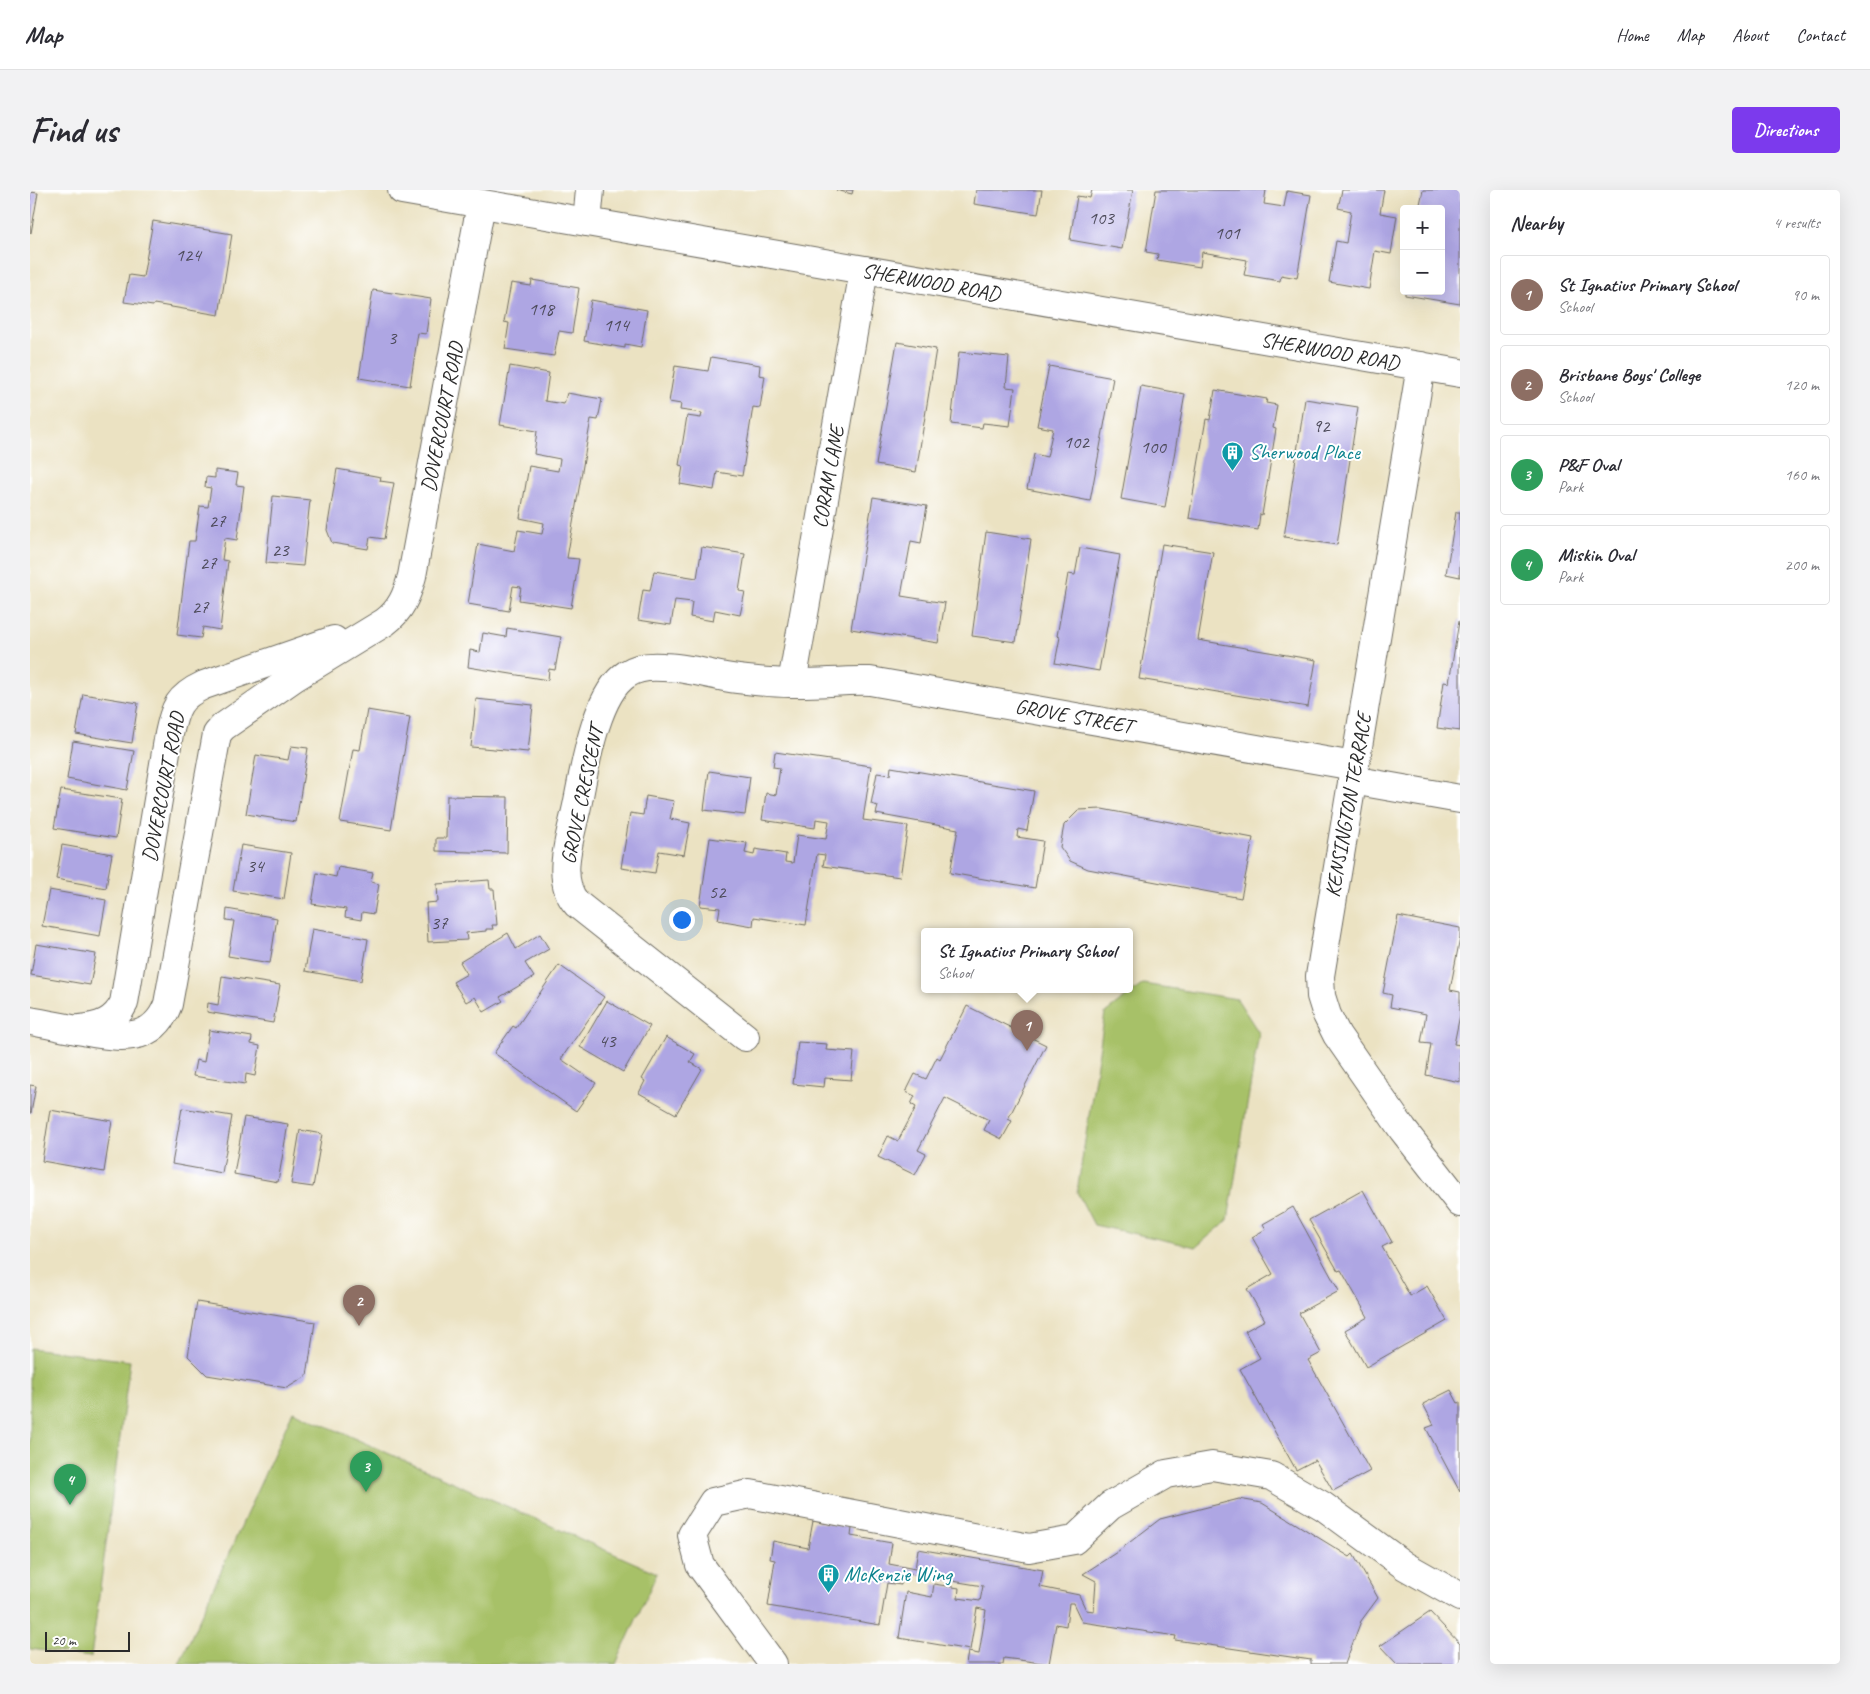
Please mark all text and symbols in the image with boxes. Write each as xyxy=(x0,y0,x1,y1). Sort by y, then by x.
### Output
text: Map xyxy=(25,20,62,50)
text: Home xyxy=(1616,24,1649,46)
text: Map xyxy=(1677,24,1704,46)
text: About xyxy=(1732,24,1768,46)
text: Contact xyxy=(1796,24,1845,46)
button: Directions xyxy=(1732,107,1840,153)
text: Find us xyxy=(30,108,117,153)
map controls xyxy=(1400,205,1445,295)
button: + xyxy=(1400,205,1445,250)
house number: 103 xyxy=(1088,206,1115,230)
text: Nearby xyxy=(1510,210,1563,236)
text: 4 results xyxy=(1773,213,1820,233)
house number: 101 xyxy=(1214,221,1241,245)
house number: 124 xyxy=(175,243,203,267)
button: − xyxy=(1400,250,1445,295)
street label: SHERWOOD ROAD xyxy=(860,257,1004,307)
text: St Ignatius Primary School xyxy=(1558,273,1737,297)
text: 1 xyxy=(1523,285,1531,305)
text: 90 m xyxy=(1792,285,1819,305)
house number: 118 xyxy=(528,297,556,321)
text: School xyxy=(1558,297,1592,317)
house number: 114 xyxy=(603,313,631,337)
house number: 3 xyxy=(388,326,398,350)
street label: SHERWOOD ROAD xyxy=(1259,326,1403,376)
street label: DOVERCOURT ROAD xyxy=(415,338,470,494)
text: Brisbane Boys' College xyxy=(1558,363,1700,387)
text: 2 xyxy=(1523,375,1531,395)
text: 120 m xyxy=(1785,375,1819,395)
text: School xyxy=(1558,387,1592,407)
house number: 92 xyxy=(1312,414,1331,438)
street label: CORAM LANE xyxy=(806,421,850,530)
house number: 102 xyxy=(1063,430,1090,454)
house number: 100 xyxy=(1140,435,1167,459)
place label: Sherwood Place xyxy=(1249,439,1361,465)
building icon: Sherwood Place xyxy=(1221,440,1245,471)
text: P&F Oval xyxy=(1558,453,1619,477)
text: 3 xyxy=(1523,465,1531,485)
text: 160 m xyxy=(1785,465,1819,485)
text: Park xyxy=(1558,477,1583,497)
house number: 27 xyxy=(208,509,227,533)
house number: 23 xyxy=(271,538,290,562)
text: Miskin Oval xyxy=(1558,543,1634,567)
house number: 27 xyxy=(199,551,218,575)
text: 4 xyxy=(1523,555,1531,575)
text: 200 m xyxy=(1785,555,1819,575)
text: Park xyxy=(1558,567,1583,587)
house number: 27 xyxy=(191,595,210,619)
street label: GROVE STREET xyxy=(1013,693,1139,740)
street label: DOVERCOURT ROAD xyxy=(136,708,191,864)
street label: KENSINGTON TERRACE xyxy=(1319,709,1377,899)
street label: GROVE CRESCENT xyxy=(555,718,610,866)
house number: 34 xyxy=(246,854,266,878)
house number: 52 xyxy=(708,880,727,904)
your location xyxy=(669,907,695,933)
house number: 37 xyxy=(430,911,449,935)
popup xyxy=(921,928,1133,993)
text: St Ignatius Primary School xyxy=(938,939,1116,963)
text: School xyxy=(938,963,972,983)
pin: 1 xyxy=(1011,1010,1043,1051)
house number: 43 xyxy=(598,1029,617,1053)
pin: 2 xyxy=(343,1285,375,1326)
pin: 3 xyxy=(350,1451,382,1492)
pin: 4 xyxy=(54,1464,86,1505)
place label: McKenzie Wing xyxy=(844,1561,953,1587)
building icon: McKenzie Wing xyxy=(816,1562,840,1593)
scale bar xyxy=(45,1629,130,1652)
text: 20 m xyxy=(52,1632,76,1649)

